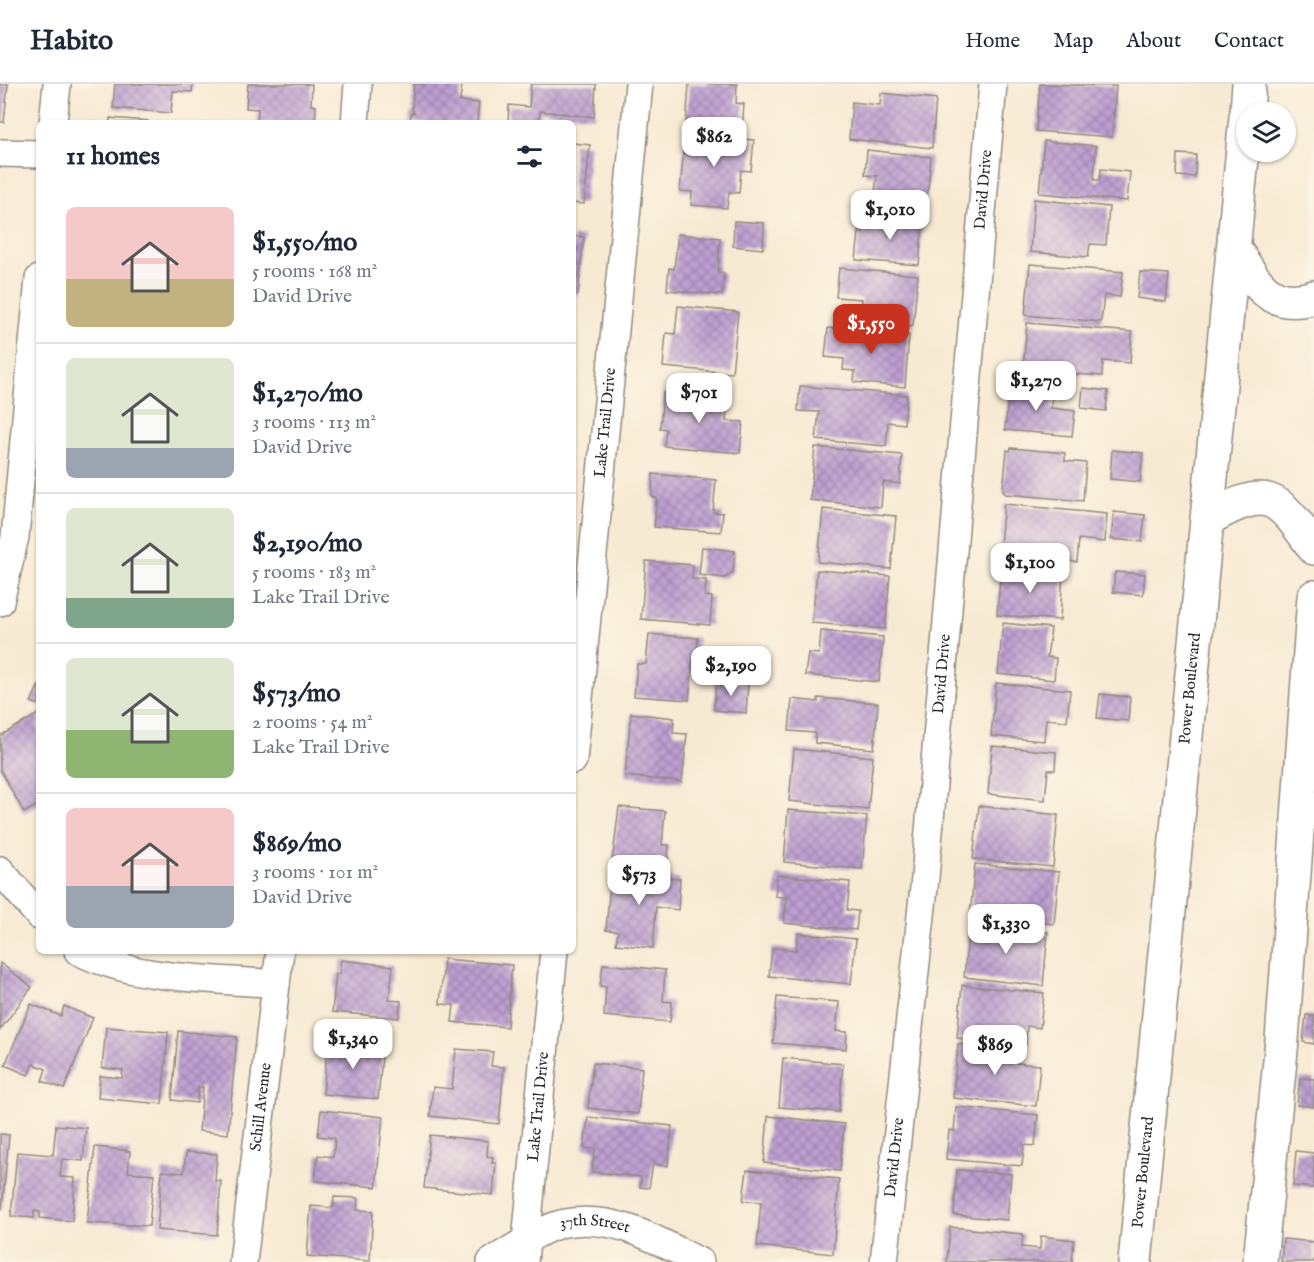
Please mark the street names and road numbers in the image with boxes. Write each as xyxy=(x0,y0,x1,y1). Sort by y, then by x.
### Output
street label: David Drive xyxy=(971,149,997,231)
street label: Lake Trail Drive xyxy=(591,367,621,478)
street label: Power Boulevard xyxy=(1175,631,1206,745)
street label: David Drive xyxy=(929,633,956,715)
street label: Lake Trail Drive xyxy=(524,1051,554,1163)
street label: Schill Avenue xyxy=(246,1062,277,1153)
street label: Power Boulevard xyxy=(1128,1115,1159,1229)
street label: David Drive xyxy=(881,1117,909,1199)
street label: 37th Street xyxy=(558,1211,633,1239)

